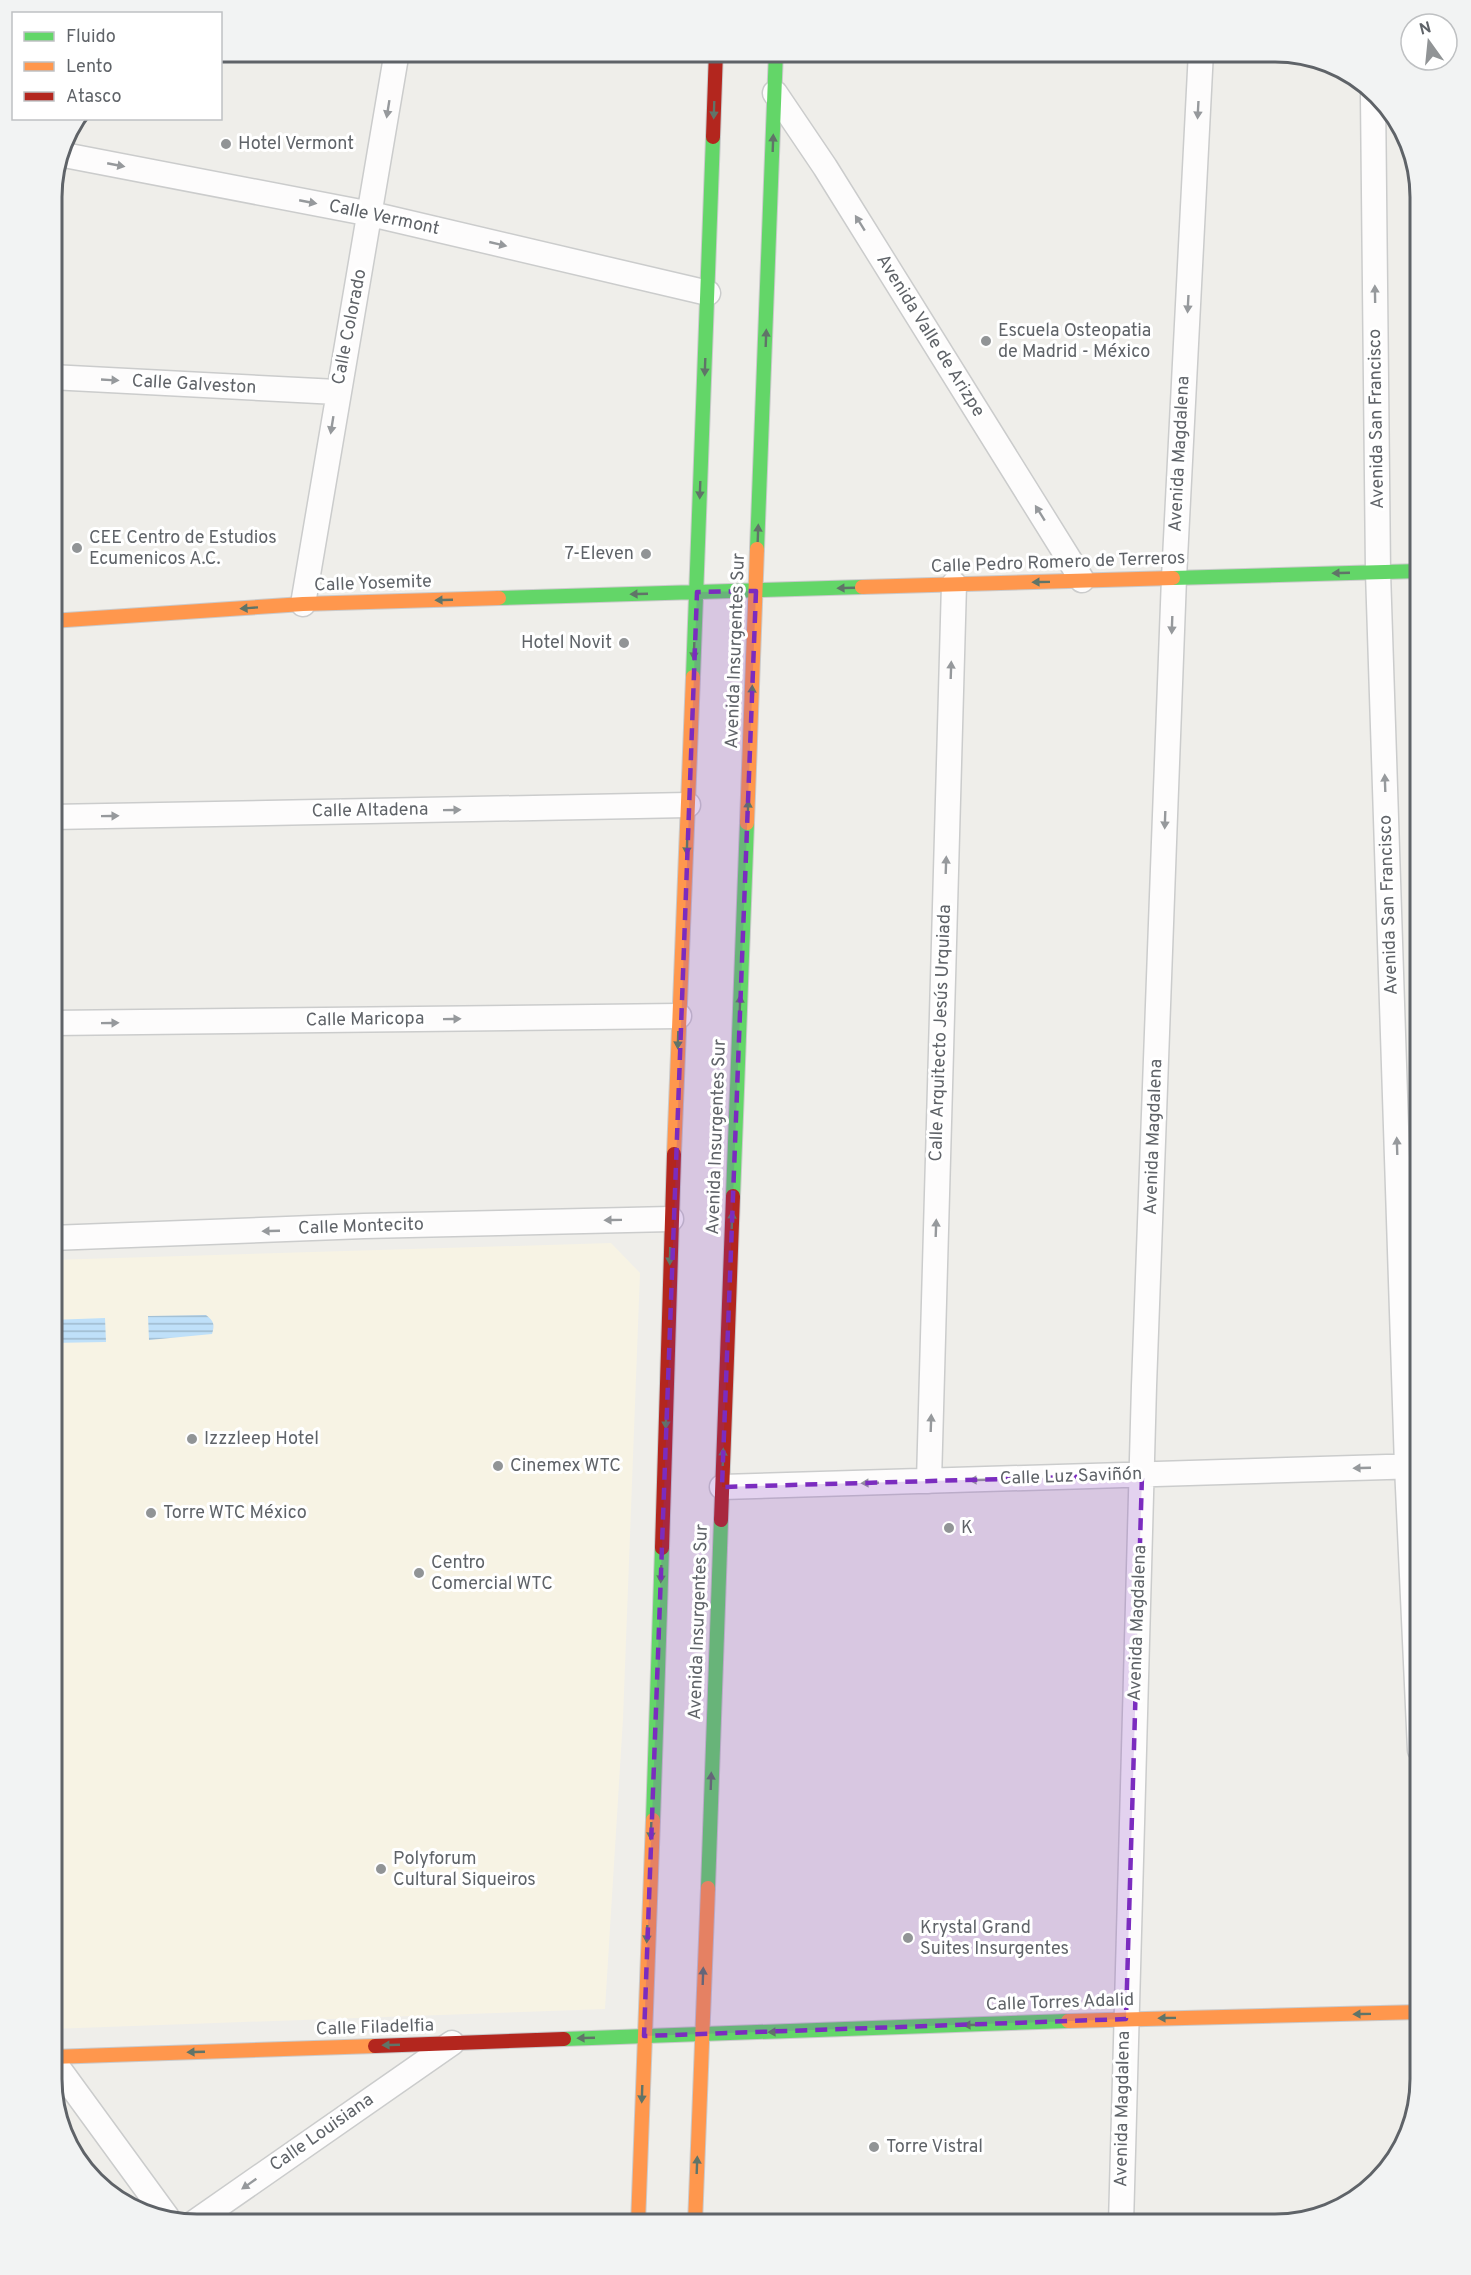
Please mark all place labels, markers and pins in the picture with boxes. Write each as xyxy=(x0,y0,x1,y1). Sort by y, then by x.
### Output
place label: Hotel Vermont xyxy=(238,133,354,156)
marker: Hotel Vermont xyxy=(219,137,233,151)
place label: Escuela Osteopatia de Madrid - México xyxy=(998,320,1151,364)
marker: Escuela Osteopatia de Madrid - México xyxy=(979,334,993,348)
place label: CEE Centro de Estudios Ecumenicos A.C. xyxy=(89,527,277,571)
marker: CEE Centro de Estudios Ecumenicos A.C. xyxy=(70,541,84,555)
place label: 7-Eleven xyxy=(565,543,634,566)
marker: 7-Eleven xyxy=(639,547,653,561)
place label: Hotel Novit xyxy=(521,632,612,655)
marker: Hotel Novit xyxy=(617,636,631,650)
place label: Izzzleep Hotel xyxy=(204,1428,319,1451)
marker: Izzzleep Hotel xyxy=(185,1432,199,1446)
place label: Cinemex WTC xyxy=(510,1455,621,1478)
marker: Cinemex WTC xyxy=(491,1459,505,1473)
place label: Torre WTC México xyxy=(163,1502,307,1525)
marker: Torre WTC México xyxy=(144,1506,158,1520)
place label: K xyxy=(961,1517,973,1540)
marker: K xyxy=(942,1521,956,1535)
place label: Centro Comercial WTC xyxy=(431,1552,553,1596)
marker: Centro Comercial WTC xyxy=(412,1566,426,1580)
place label: Polyforum Cultural Siqueiros xyxy=(393,1848,536,1892)
marker: Polyforum Cultural Siqueiros xyxy=(374,1862,388,1876)
place label: Krystal Grand Suites Insurgentes xyxy=(920,1917,1069,1961)
marker: Krystal Grand Suites Insurgentes xyxy=(901,1931,915,1945)
place label: Torre Vistral xyxy=(886,2136,983,2159)
marker: Torre Vistral xyxy=(867,2140,881,2154)

